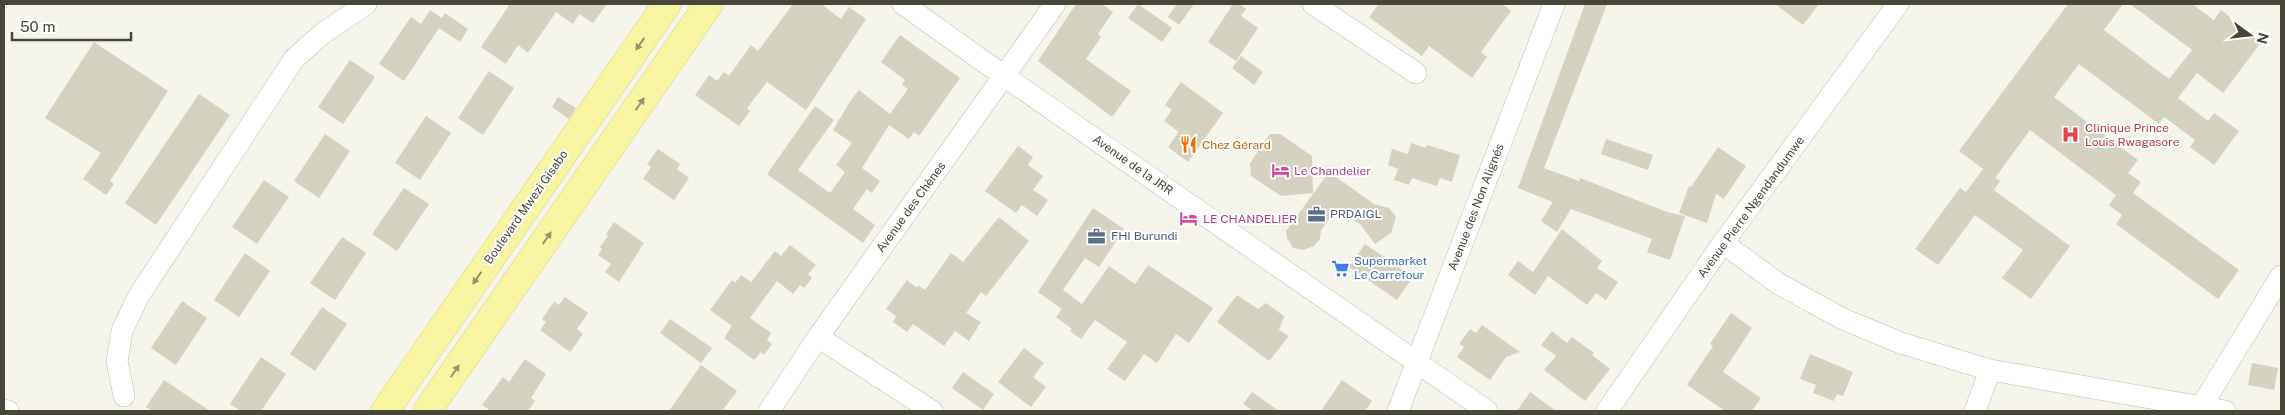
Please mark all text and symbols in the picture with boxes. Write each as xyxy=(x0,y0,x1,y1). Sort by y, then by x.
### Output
scale bar xyxy=(12,10,131,42)
north arrow xyxy=(2225,10,2275,60)
text: 50 m xyxy=(20,18,55,35)
text: N xyxy=(2253,31,2272,46)
one-way arrow xyxy=(635,37,645,51)
one-way arrow xyxy=(635,97,645,111)
place label: Clinique Prince Louis Rwagasore xyxy=(2085,121,2180,149)
hospital icon: Clinique Prince Louis Rwagasore xyxy=(2061,125,2081,145)
street label: Avenue de la JRR xyxy=(1090,132,1176,198)
street label: Avenue Pierre Ngendandumwe xyxy=(1695,133,1807,280)
restaurant icon: Chez Gérard xyxy=(1178,135,1198,155)
place label: Chez Gérard xyxy=(1202,138,1271,152)
street label: Avenue des Non Alignés xyxy=(1445,142,1507,272)
street label: Boulevard Mwezi Gisabo xyxy=(481,147,571,267)
street label: Avenue des Chènes xyxy=(873,159,949,255)
hotel icon: Le Chandelier xyxy=(1270,161,1290,181)
place label: Le Chandelier xyxy=(1294,164,1371,178)
office icon: PRDAIGL xyxy=(1306,204,1326,224)
place label: PRDAIGL xyxy=(1330,207,1381,221)
hotel icon: LE CHANDELIER xyxy=(1179,209,1199,229)
place label: LE CHANDELIER xyxy=(1203,212,1297,226)
office icon: FHI Burundi xyxy=(1087,226,1107,246)
place label: FHI Burundi xyxy=(1111,229,1178,243)
one-way arrow xyxy=(542,231,552,244)
place label: Supermarket Le Carrefour xyxy=(1354,254,1427,282)
supermarket icon: Supermarket Le Carrefour xyxy=(1330,258,1350,278)
one-way arrow xyxy=(472,271,482,285)
one-way arrow xyxy=(450,364,460,378)

